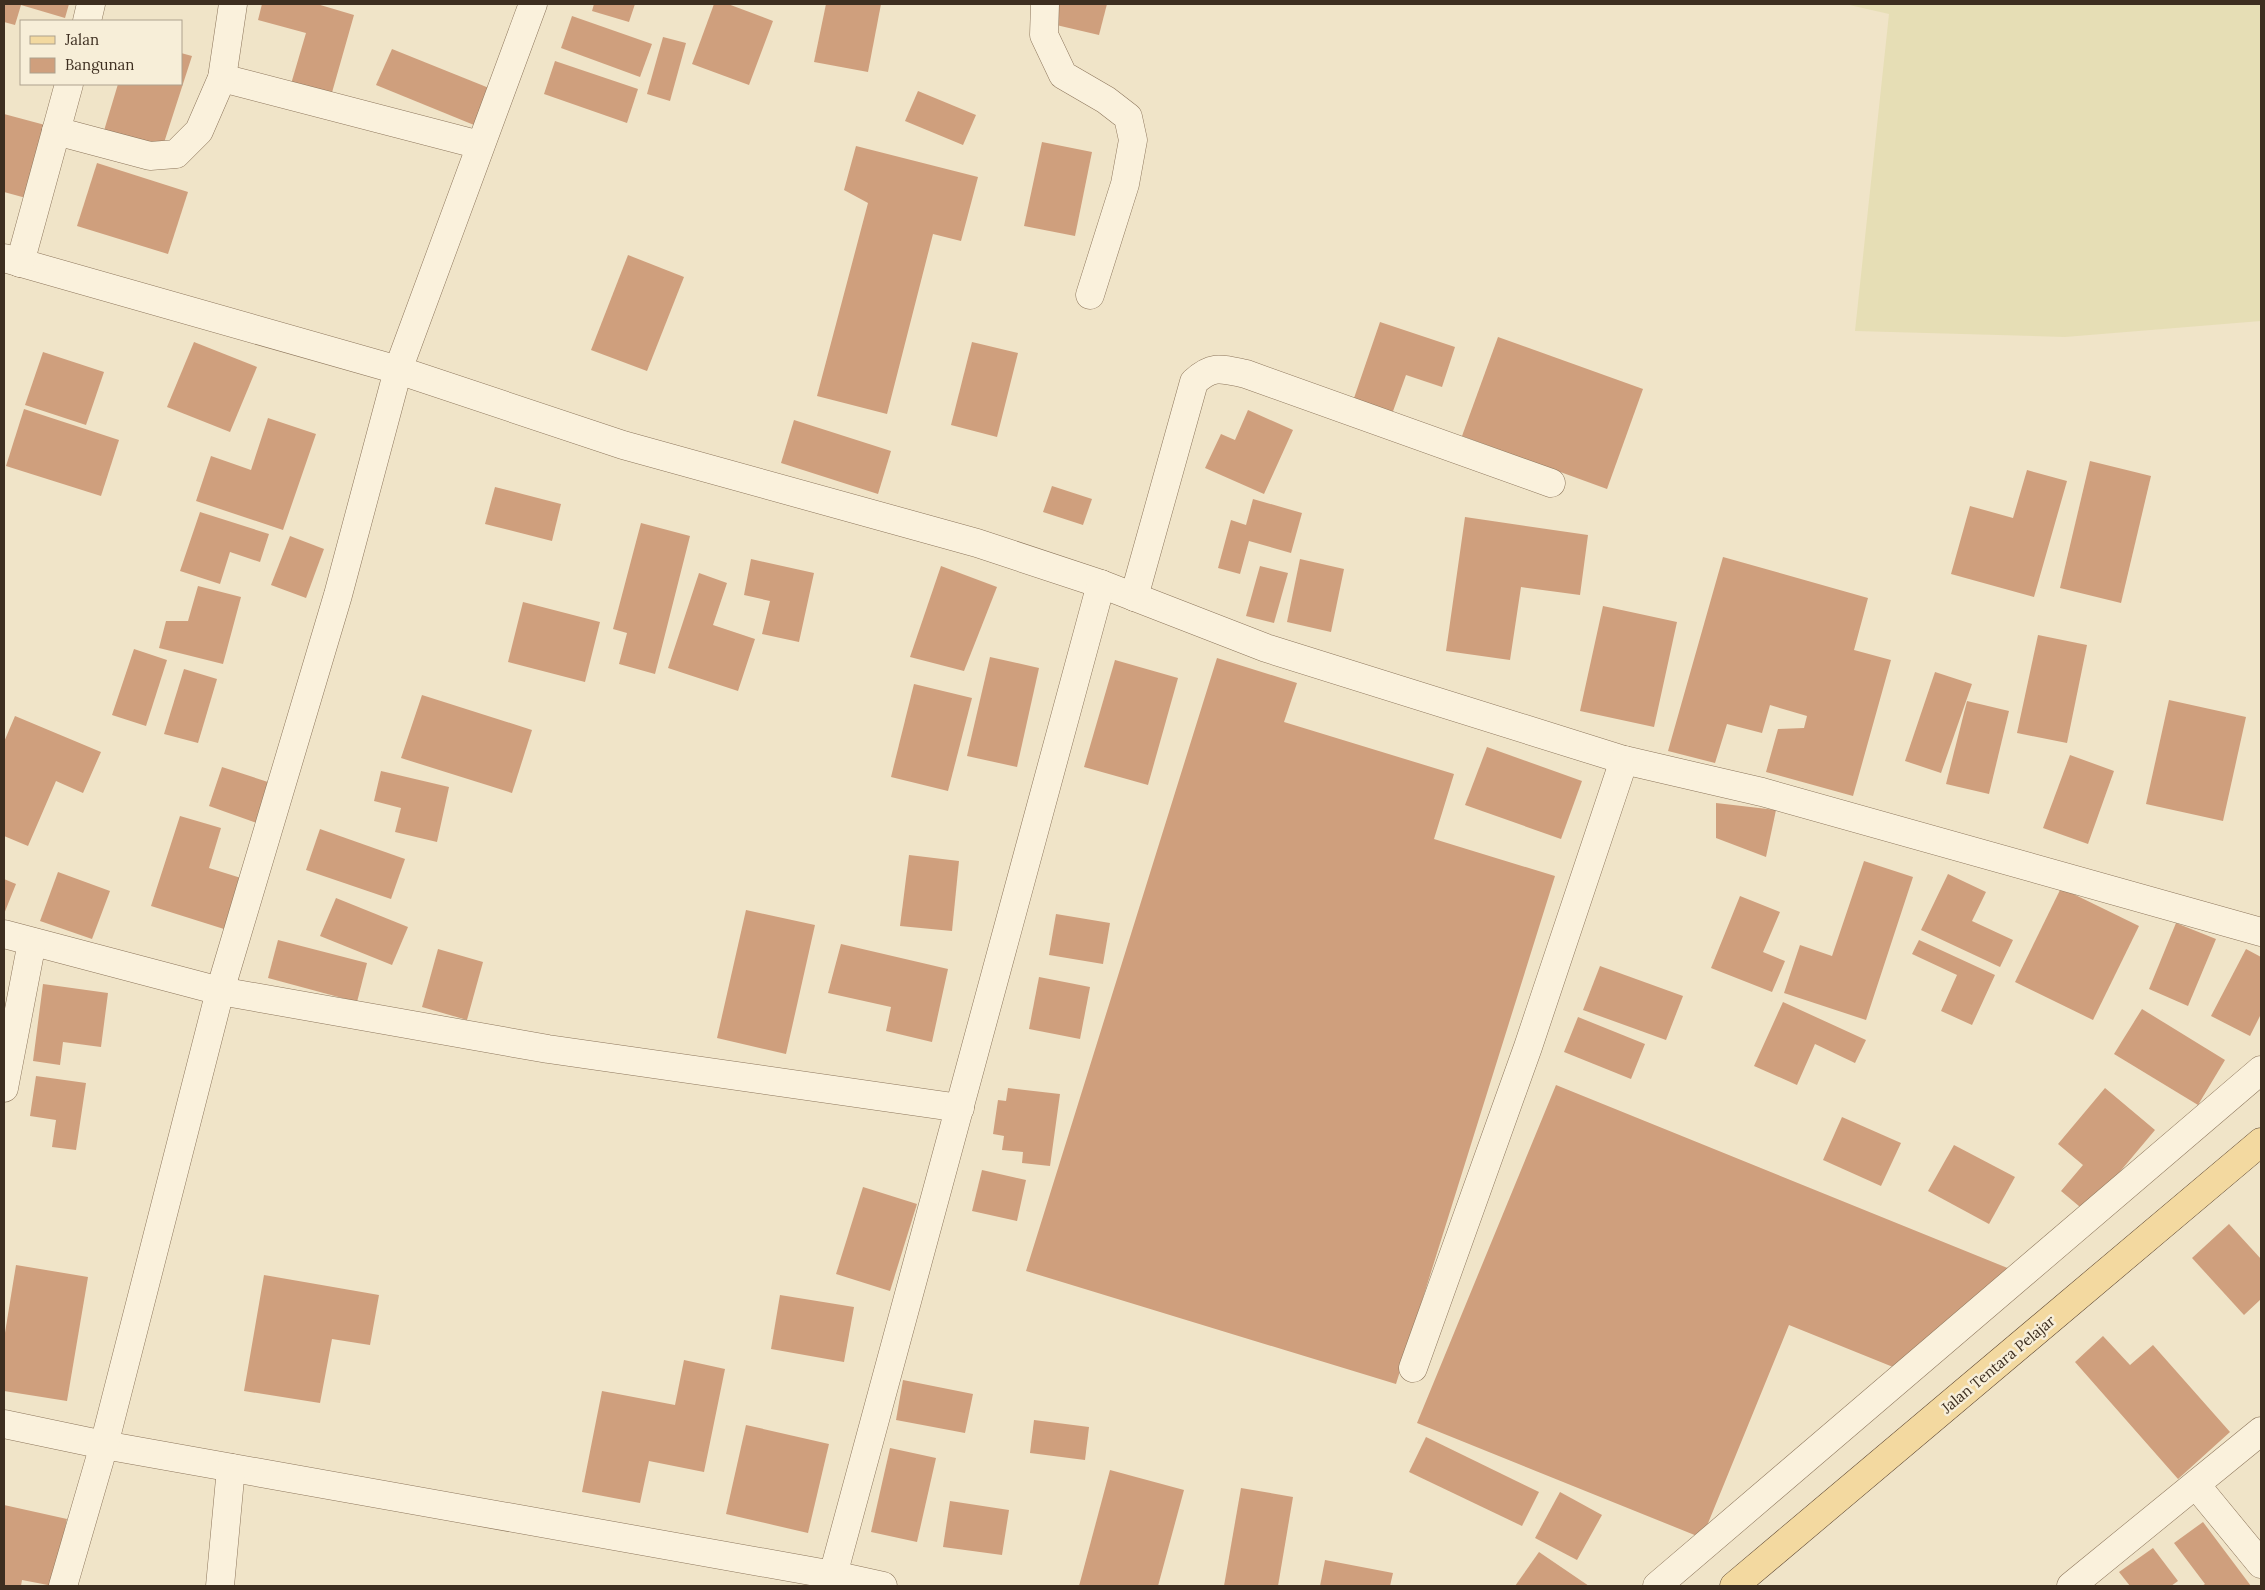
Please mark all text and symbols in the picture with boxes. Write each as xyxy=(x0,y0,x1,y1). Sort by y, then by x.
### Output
legend xyxy=(20,20,182,85)
text: Jalan xyxy=(64,30,99,49)
text: Bangunan xyxy=(65,55,134,74)
street label: Jalan Tentara Pelajar xyxy=(1937,1311,2059,1418)

